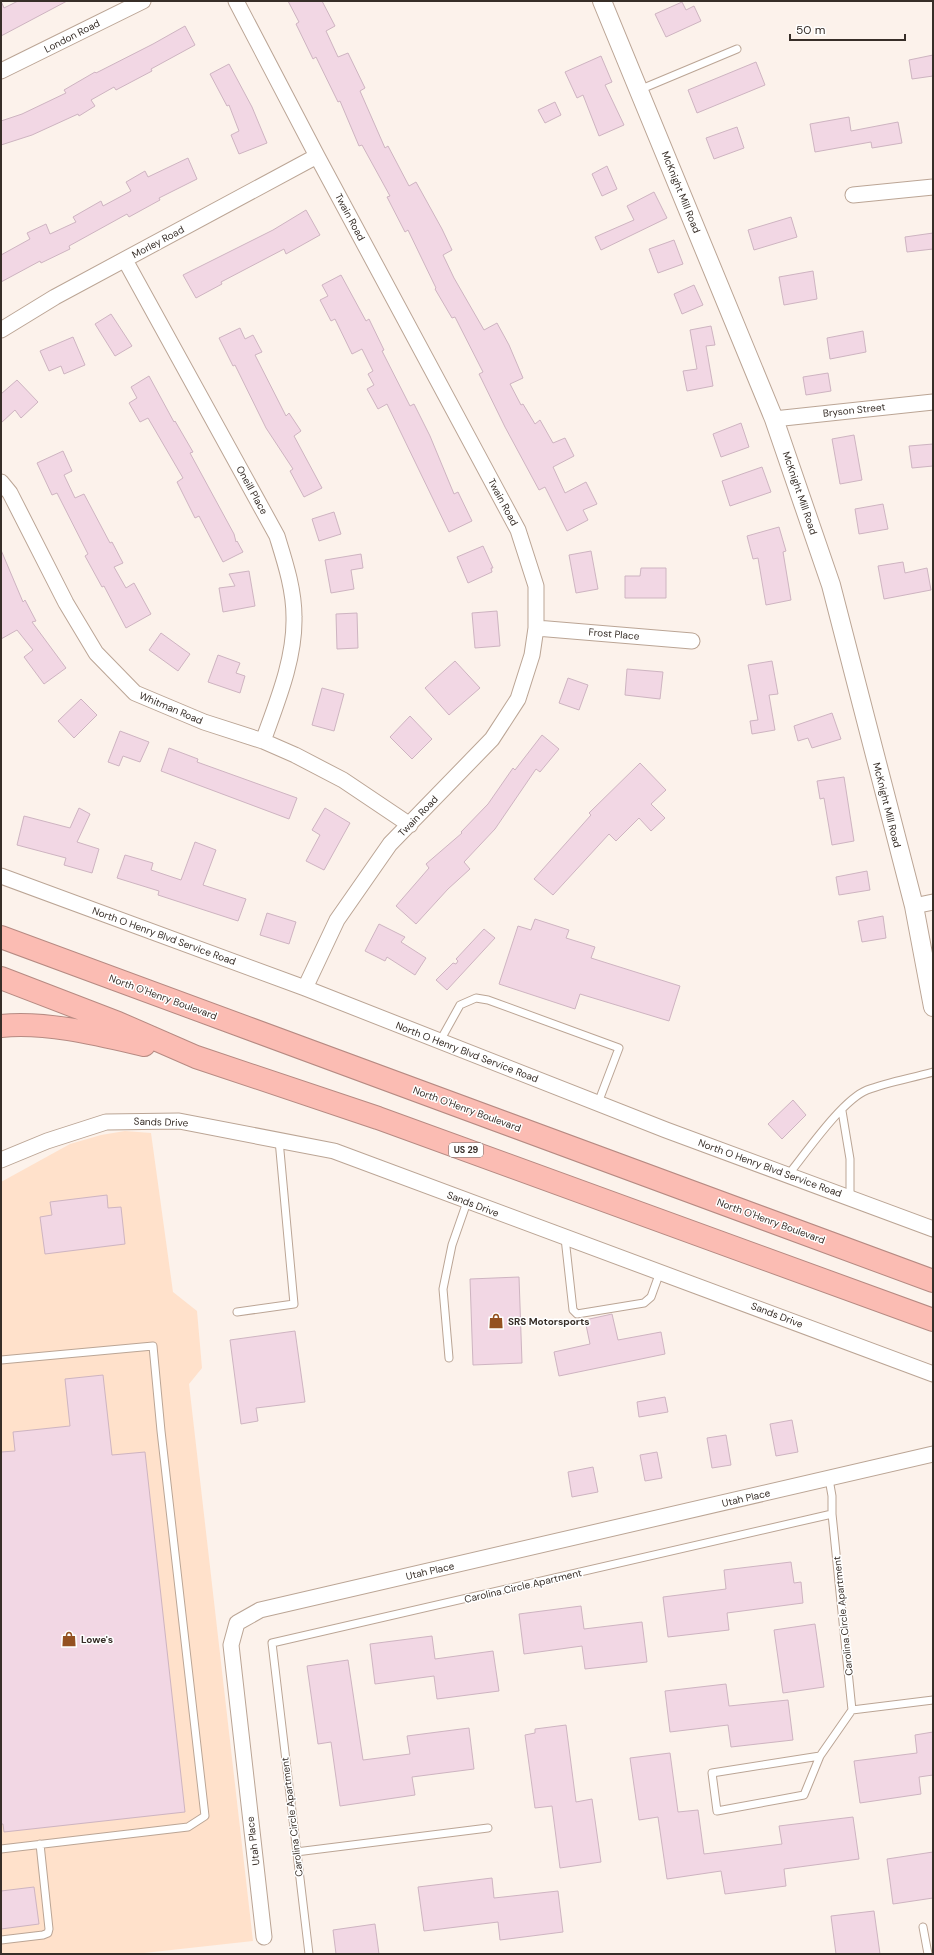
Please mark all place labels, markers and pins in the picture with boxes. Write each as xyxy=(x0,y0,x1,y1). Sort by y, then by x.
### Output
shop icon: SRS Motorsports xyxy=(487,1312,505,1330)
place label: SRS Motorsports xyxy=(508,1315,590,1328)
shop icon: Lowe's xyxy=(60,1630,78,1648)
place label: Lowe's xyxy=(81,1633,113,1646)

